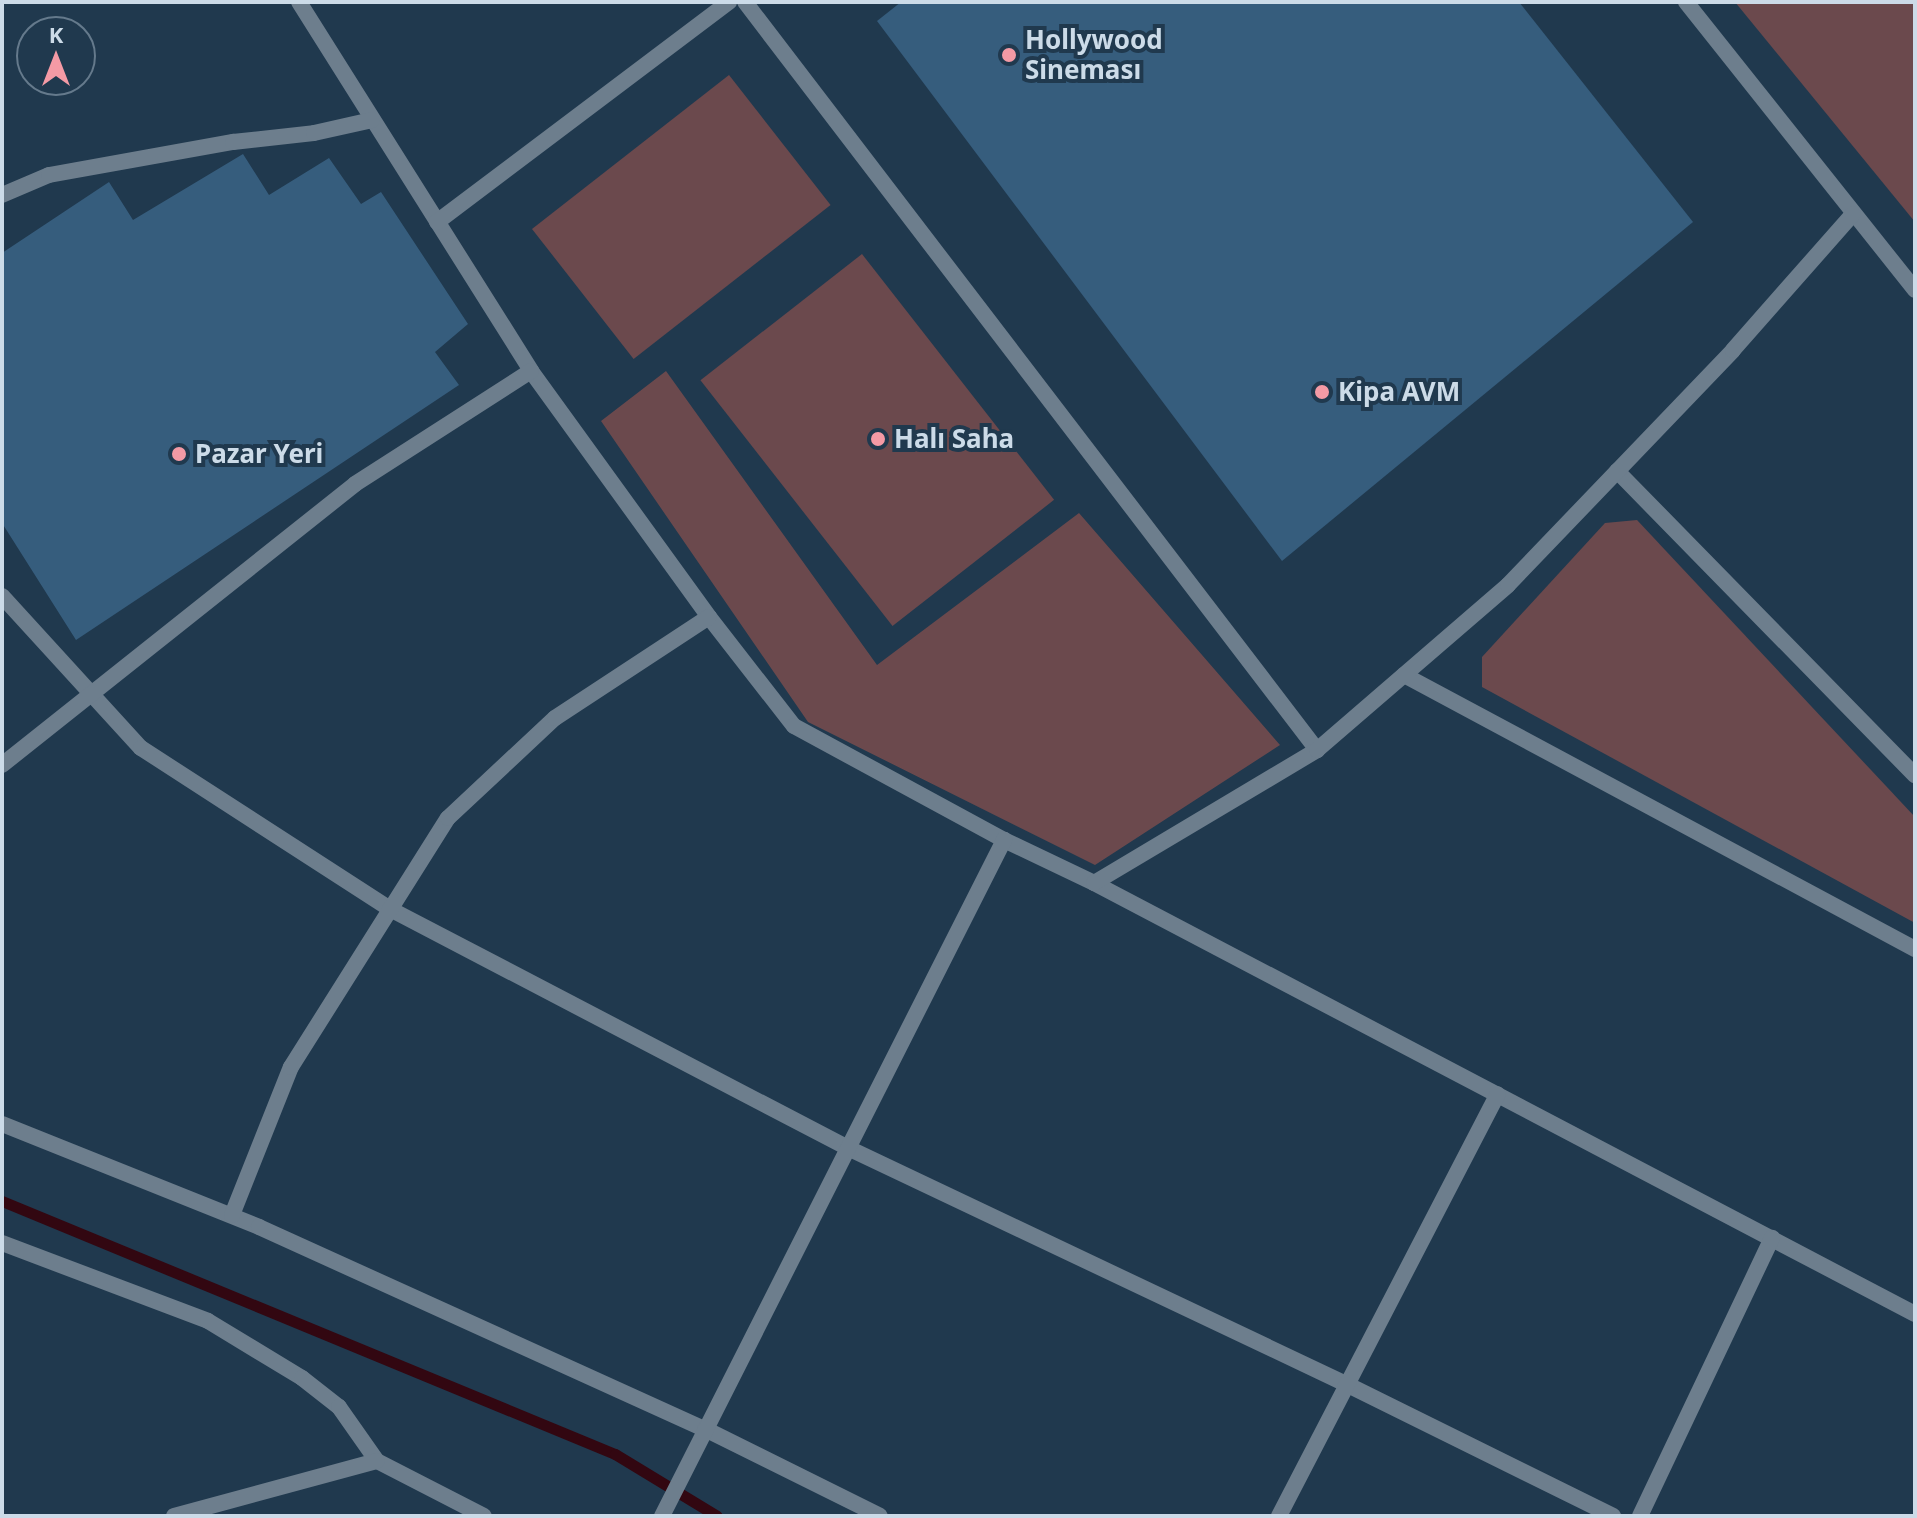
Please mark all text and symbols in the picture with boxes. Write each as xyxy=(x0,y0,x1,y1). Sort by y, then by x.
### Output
north arrow xyxy=(16,16,96,96)
text: K xyxy=(49,19,63,49)
place label: Hollywood Sineması xyxy=(1025,24,1163,86)
marker: Hollywood Sineması xyxy=(1000,46,1018,64)
place label: Kipa AVM xyxy=(1338,376,1460,408)
marker: Kipa AVM xyxy=(1313,383,1331,401)
place label: Halı Saha xyxy=(894,423,1014,455)
marker: Halı Saha xyxy=(869,430,887,448)
place label: Pazar Yeri xyxy=(195,438,323,470)
marker: Pazar Yeri xyxy=(170,445,188,463)

